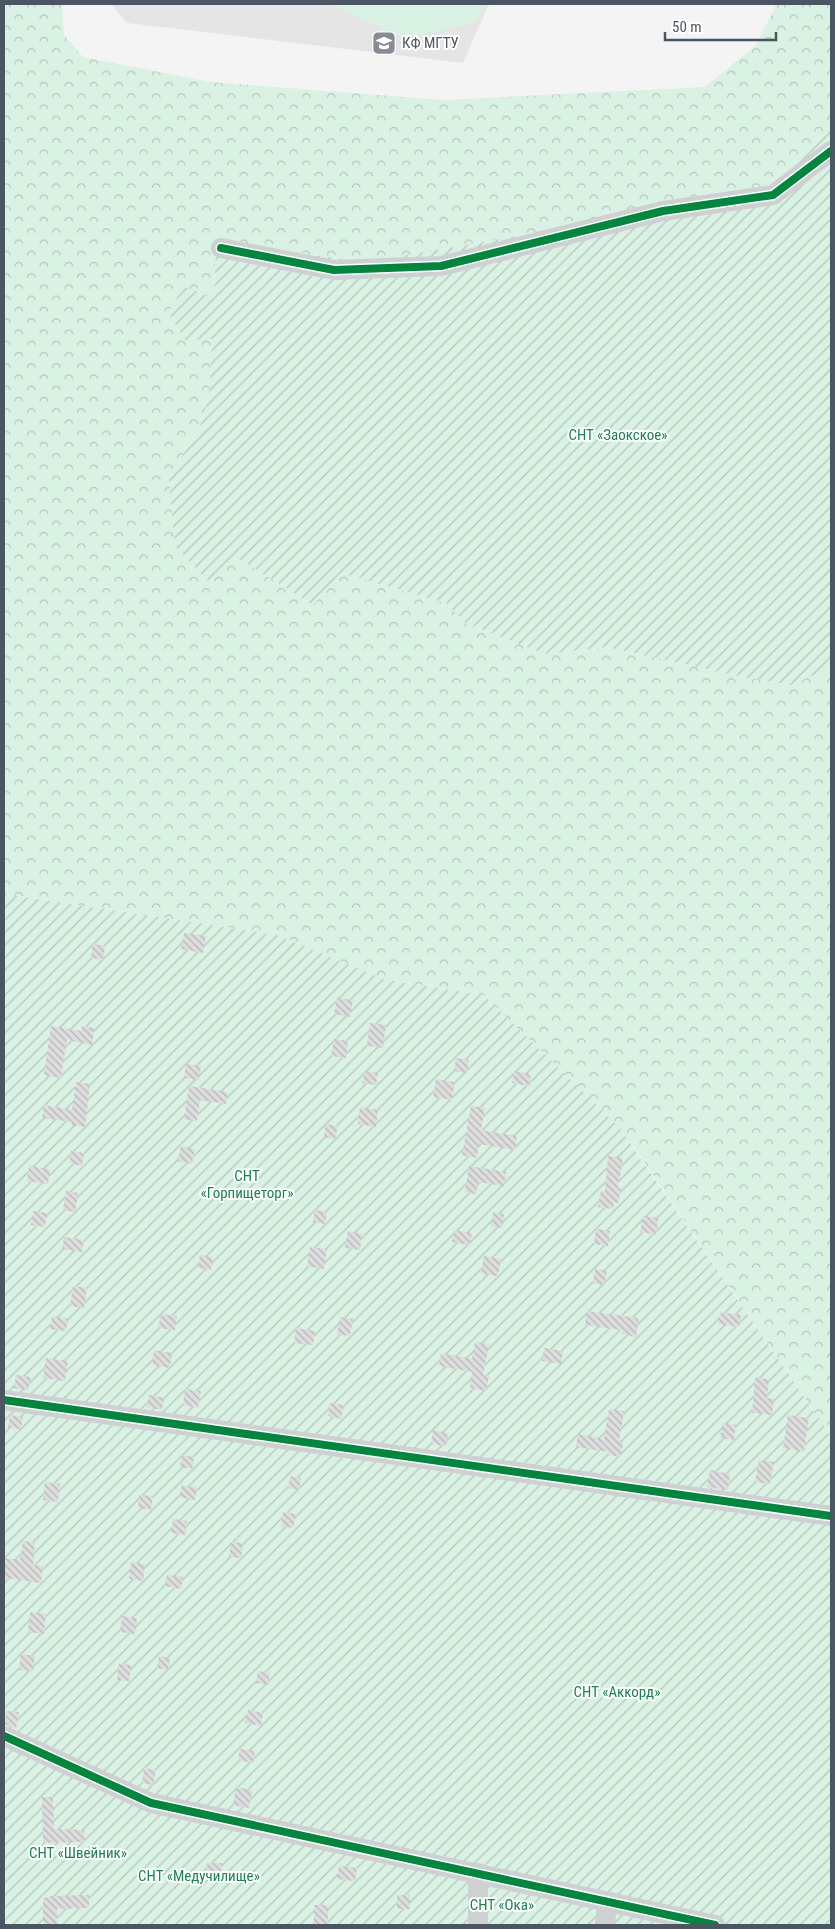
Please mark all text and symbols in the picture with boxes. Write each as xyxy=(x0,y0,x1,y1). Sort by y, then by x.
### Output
scale bar xyxy=(665,10,776,42)
text: 50 m xyxy=(672,18,702,36)
school or university icon: КФ МГТУ xyxy=(371,30,397,56)
place label: КФ МГТУ xyxy=(402,34,459,52)
park label: СНТ «Заокское» xyxy=(568,426,668,444)
park label: СНТ «Горпищеторг» xyxy=(200,1167,294,1202)
park label: СНТ «Аккорд» xyxy=(574,1683,660,1701)
park label: СНТ «Швейник» xyxy=(29,1844,127,1862)
park label: СНТ «Медучилище» xyxy=(138,1867,260,1885)
park label: СНТ «Ока» xyxy=(470,1896,534,1914)

